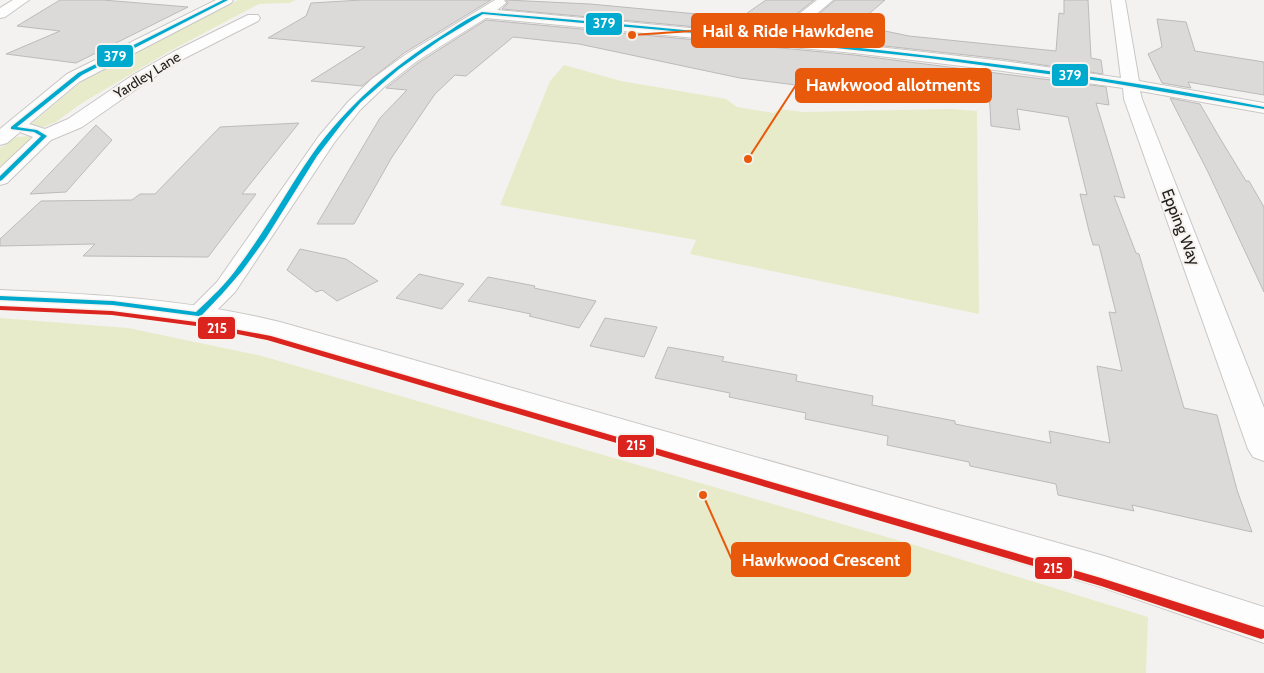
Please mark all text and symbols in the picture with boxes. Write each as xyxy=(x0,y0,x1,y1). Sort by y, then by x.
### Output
line badge: 379 xyxy=(585,12,623,36)
text: 379 xyxy=(593,14,615,32)
callout: Hail & Ride Hawkdene xyxy=(692,14,884,47)
text: Hail & Ride Hawkdene xyxy=(702,20,874,42)
line badge: 379 xyxy=(96,44,134,68)
text: 379 xyxy=(104,47,126,65)
street label: Yardley Lane xyxy=(110,47,184,103)
line badge: 379 xyxy=(1051,63,1089,87)
text: 379 xyxy=(1059,66,1081,84)
callout: Hawkwood allotments xyxy=(796,69,991,102)
text: Hawkwood allotments xyxy=(806,74,981,96)
street label: Epping Way xyxy=(1158,186,1204,268)
line badge: 215 xyxy=(197,316,236,340)
text: 215 xyxy=(207,319,227,337)
line badge: 215 xyxy=(617,434,655,458)
text: 215 xyxy=(626,436,646,454)
callout: Hawkwood Crescent xyxy=(732,543,910,576)
text: Hawkwood Crescent xyxy=(742,549,900,571)
line badge: 215 xyxy=(1034,556,1073,580)
text: 215 xyxy=(1043,559,1063,577)

